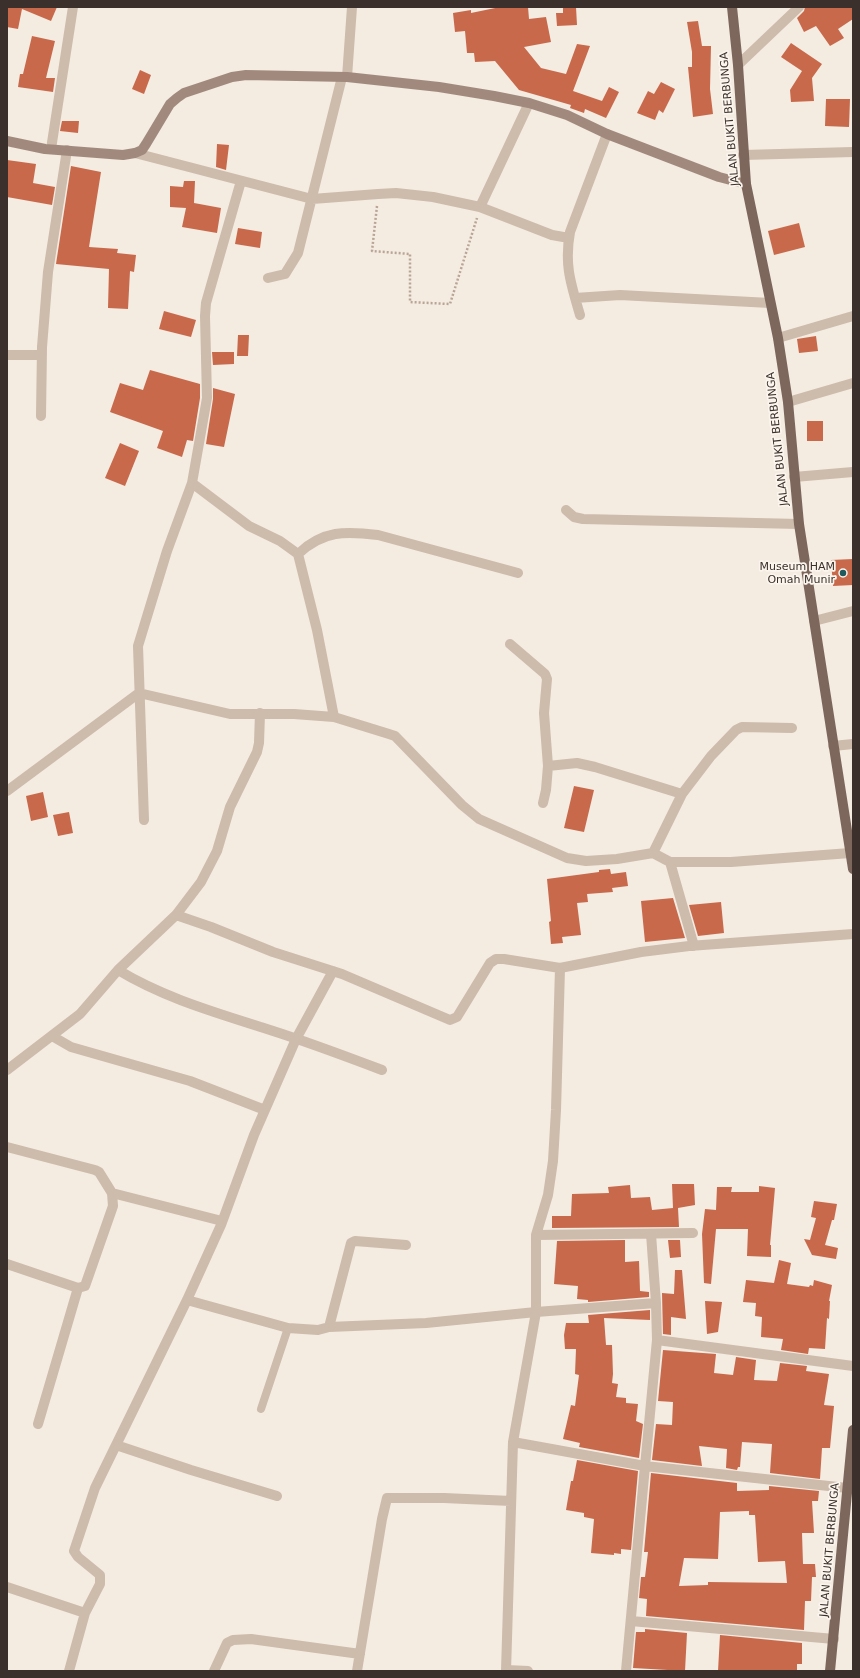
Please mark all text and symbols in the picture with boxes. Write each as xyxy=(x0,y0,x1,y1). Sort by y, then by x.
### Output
street label: JALAN BUKIT BERBUNGA xyxy=(718,51,742,187)
street label: JALAN BUKIT BERBUNGA xyxy=(764,371,792,507)
place label: Museum HAM Omah Munir xyxy=(760,560,835,586)
marker: Museum HAM Omah Munir xyxy=(838,568,848,578)
street label: JALAN BUKIT BERBUNGA xyxy=(818,1482,842,1618)

